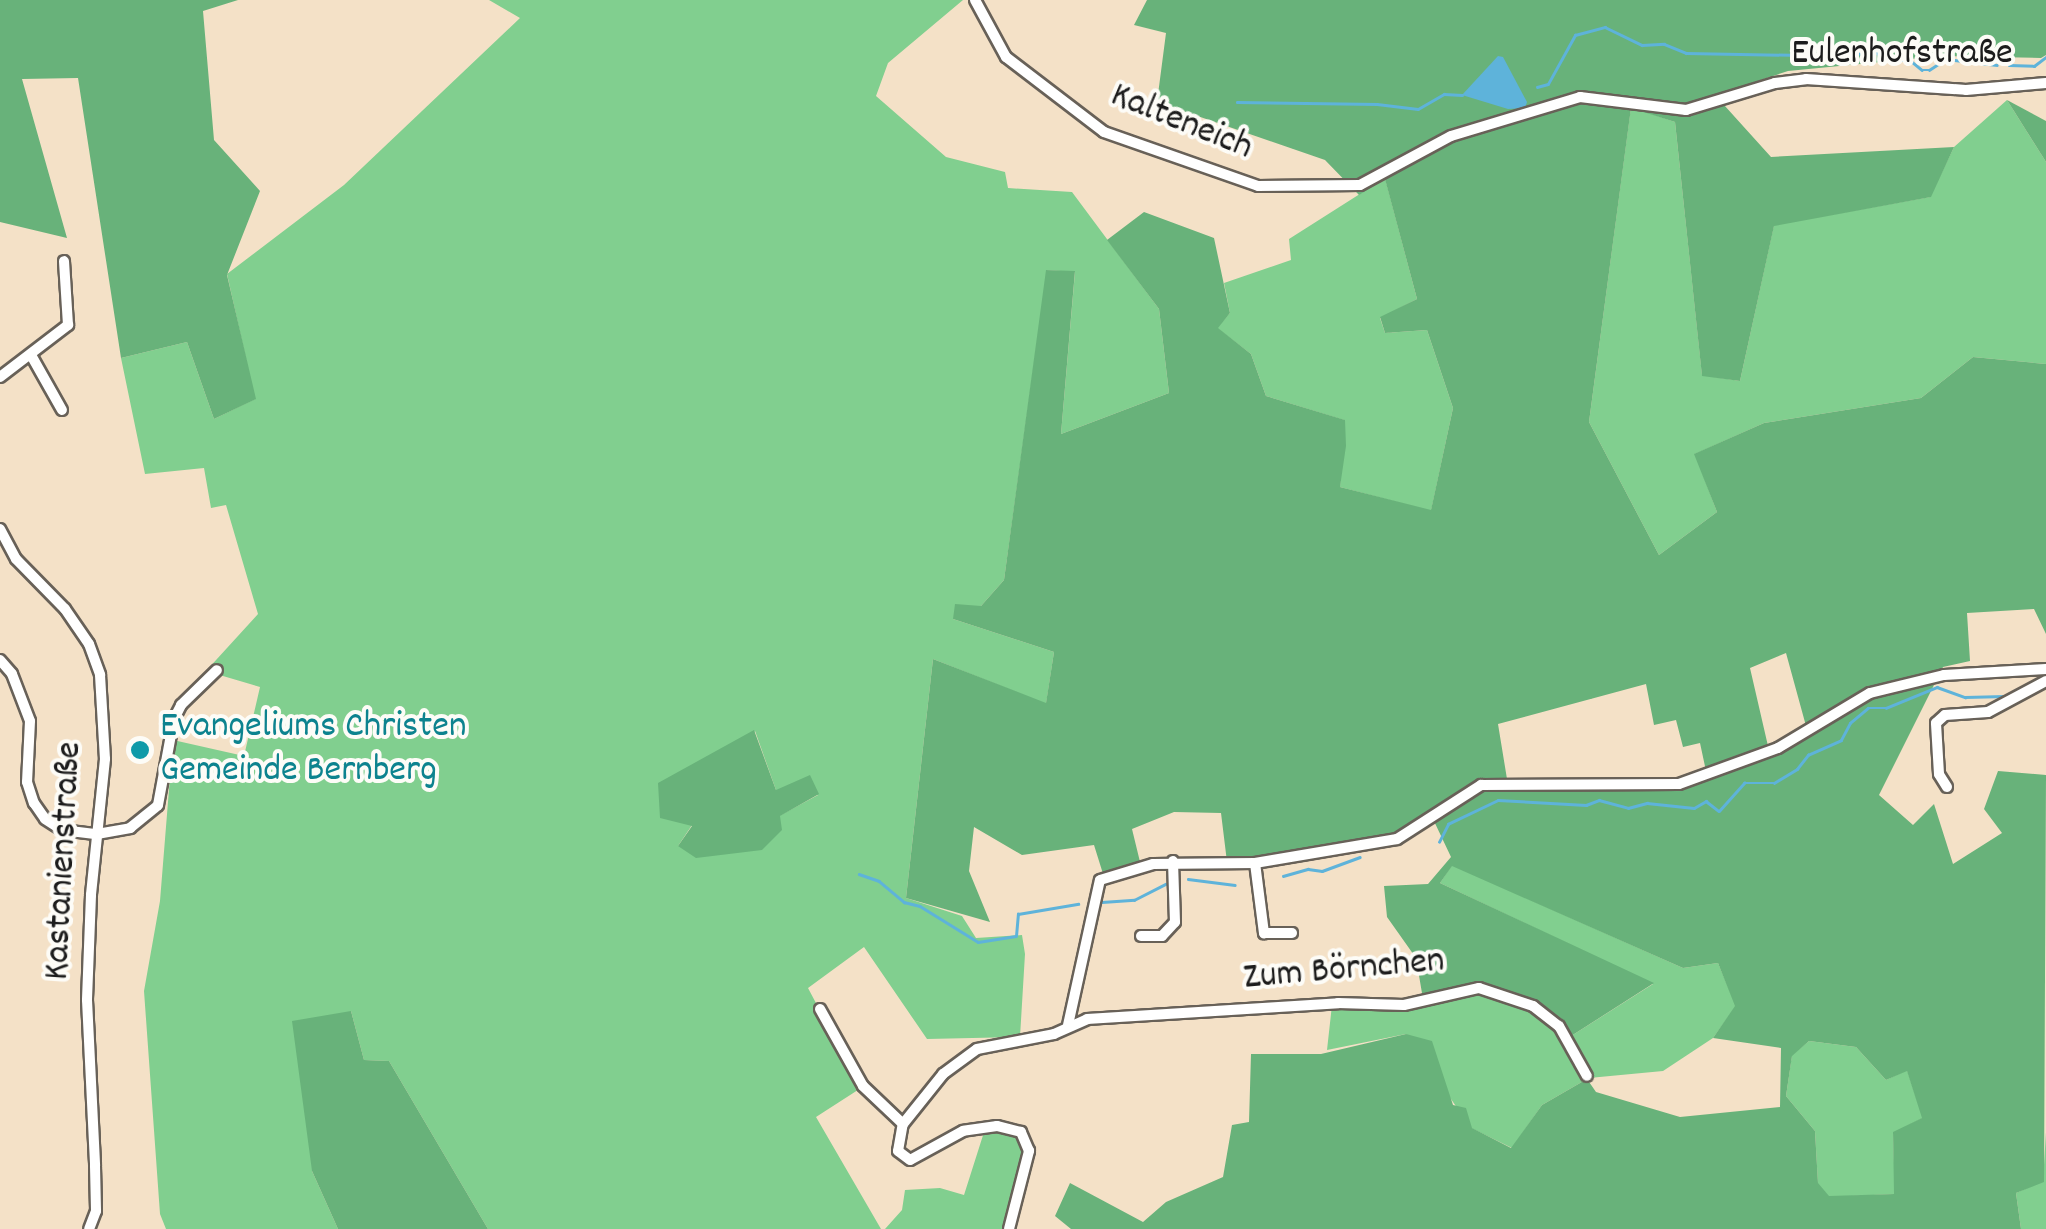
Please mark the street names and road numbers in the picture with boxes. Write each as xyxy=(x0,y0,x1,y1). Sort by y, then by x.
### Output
street label: Eulenhofstraße xyxy=(1791,32,2013,78)
street label: Kalteneich xyxy=(1103,74,1259,172)
street label: Kastanienstraße xyxy=(36,741,94,981)
street label: Zum Börnchen xyxy=(1242,940,1446,1002)

